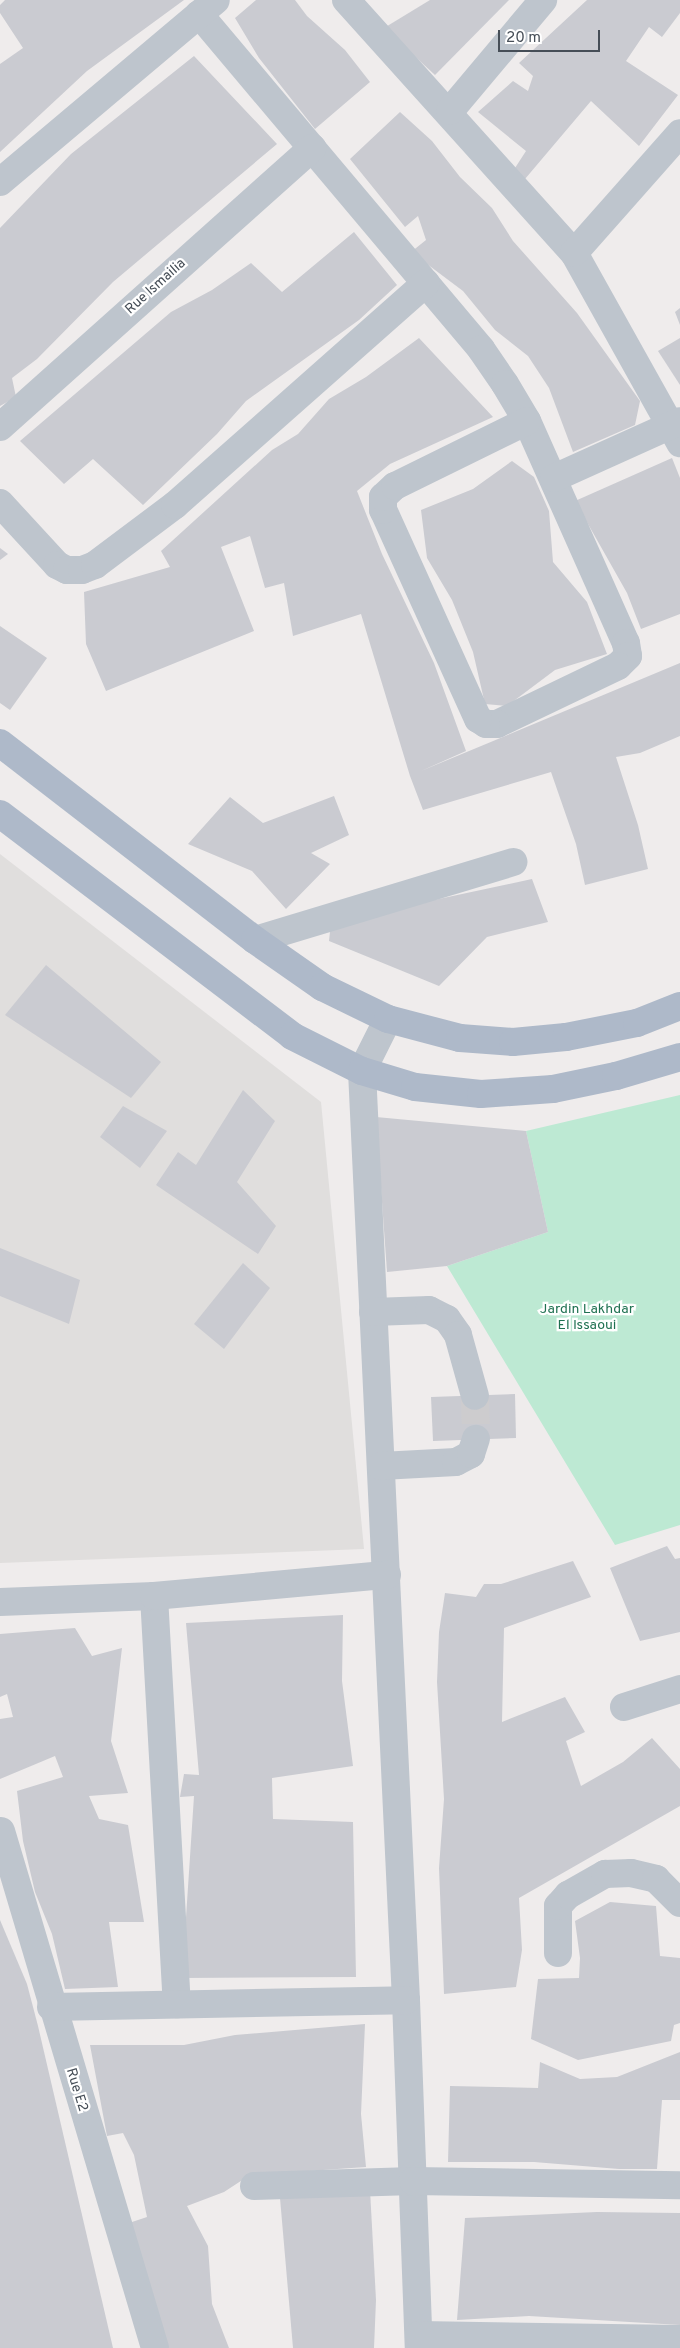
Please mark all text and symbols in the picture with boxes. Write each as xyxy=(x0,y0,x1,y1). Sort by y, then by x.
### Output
scale bar xyxy=(500,20,602,52)
text: 20 m xyxy=(506,29,541,48)
street label: Rue Ismailia xyxy=(122,256,190,318)
park label: Jardin Lakhdar El Issaoui xyxy=(540,1302,634,1334)
street label: Rue E2 xyxy=(61,2066,91,2114)

